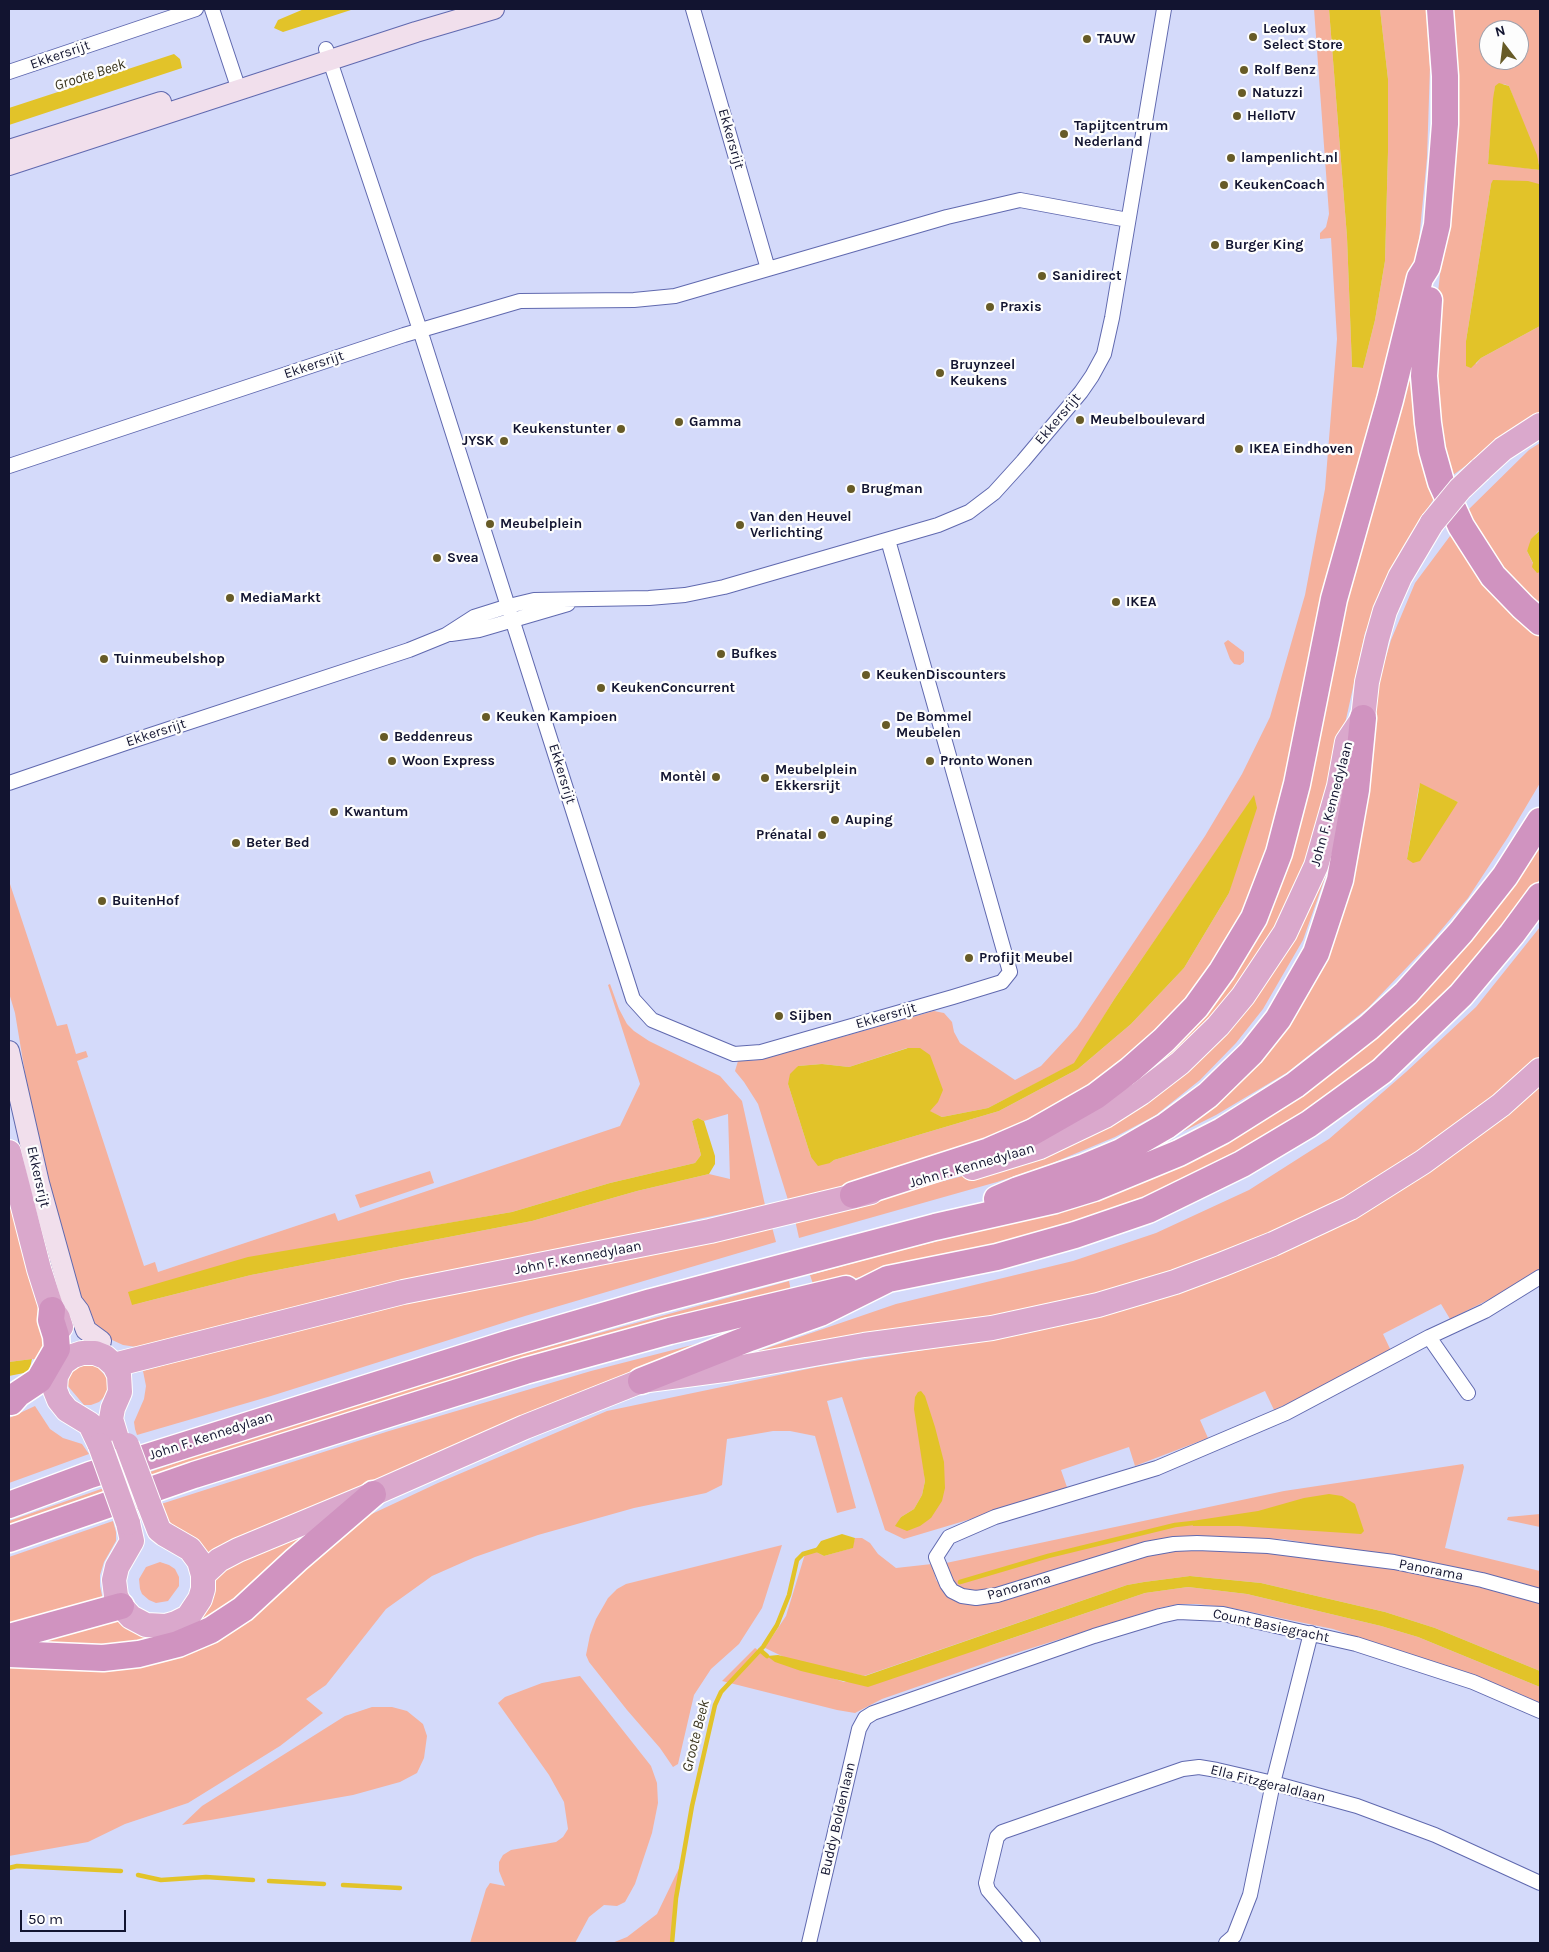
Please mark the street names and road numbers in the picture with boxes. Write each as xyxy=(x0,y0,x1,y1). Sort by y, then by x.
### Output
street label: Ekkersrijt xyxy=(28,37,92,73)
street label: Ekkersrijt xyxy=(714,107,748,171)
street label: Ekkersrijt xyxy=(282,347,346,383)
street label: Ekkersrijt xyxy=(1032,390,1084,448)
street label: Ekkersrijt xyxy=(124,715,188,751)
street label: John F. Kennedylaan xyxy=(1307,739,1357,869)
street label: Ekkersrijt xyxy=(545,742,579,806)
street label: Ekkersrijt xyxy=(854,999,918,1033)
street label: John F. Kennedylaan xyxy=(908,1140,1036,1192)
street label: Ekkersrijt xyxy=(23,1145,53,1209)
street label: John F. Kennedylaan xyxy=(513,1237,643,1279)
street label: John F. Kennedylaan xyxy=(147,1408,275,1464)
street label: Panorama xyxy=(1397,1556,1465,1584)
street label: Panorama xyxy=(985,1570,1053,1604)
street label: Count Basiegracht xyxy=(1211,1605,1331,1647)
street label: Buddy Boldenlaan xyxy=(817,1761,859,1877)
street label: Ella Fitzgeraldlaan xyxy=(1209,1762,1327,1806)

